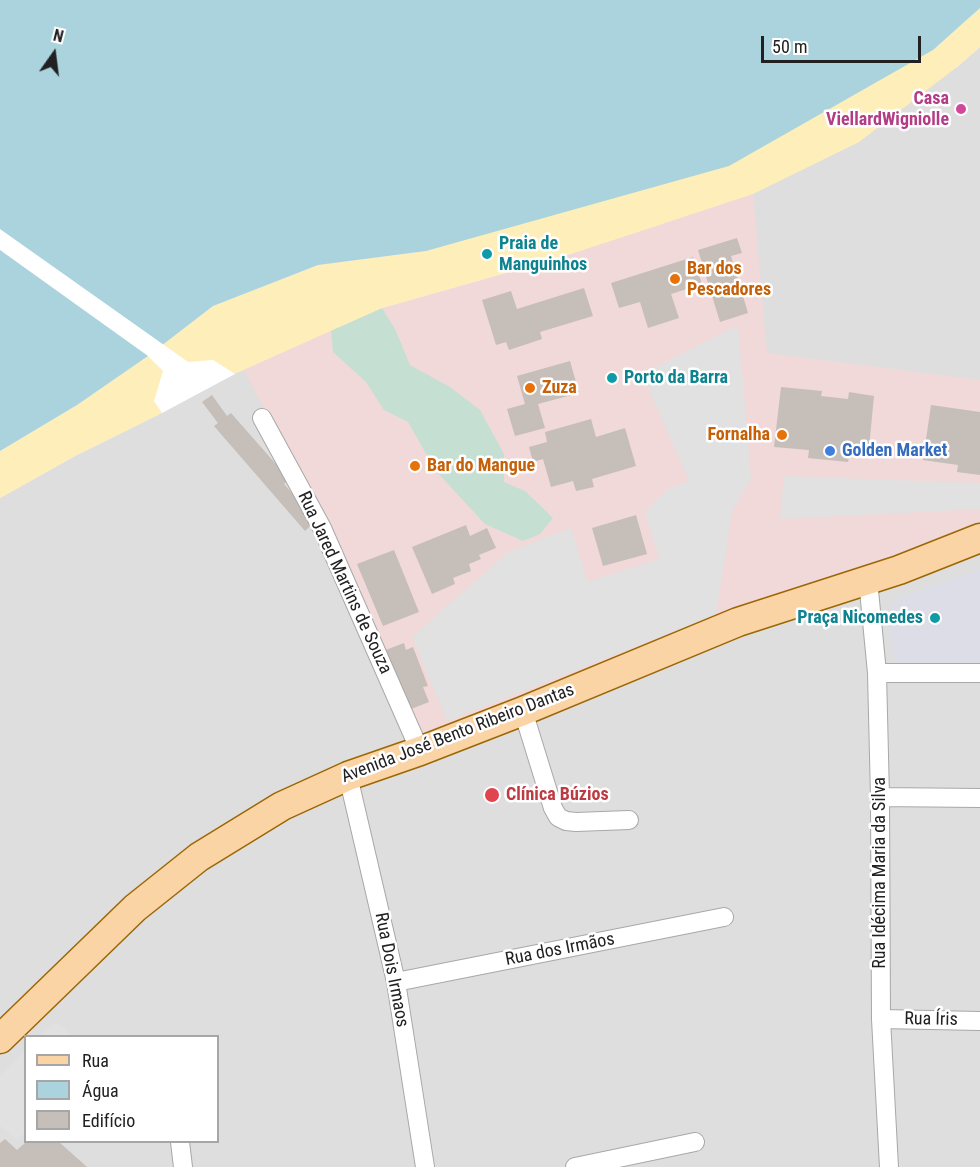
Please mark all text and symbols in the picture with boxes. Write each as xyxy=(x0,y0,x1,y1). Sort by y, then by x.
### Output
north arrow xyxy=(24,24,84,84)
scale bar xyxy=(764,24,924,62)
text: N xyxy=(51,26,66,46)
text: 50 m xyxy=(772,36,807,57)
place label: Casa ViellardWigniolle xyxy=(826,88,949,130)
marker: Casa ViellardWigniolle xyxy=(954,102,968,116)
place label: Praia de Manguinhos xyxy=(499,233,587,276)
marker: Praia de Manguinhos xyxy=(480,247,494,261)
place label: Bar dos Pescadores xyxy=(687,258,771,300)
marker: Bar dos Pescadores xyxy=(668,272,682,286)
place label: Porto da Barra xyxy=(624,367,728,389)
marker: Porto da Barra xyxy=(605,371,619,385)
place label: Zuza xyxy=(542,377,577,399)
marker: Zuza xyxy=(523,381,537,395)
place label: Fornalha xyxy=(707,424,770,446)
marker: Fornalha xyxy=(775,428,789,442)
place label: Golden Market xyxy=(842,440,947,462)
marker: Golden Market xyxy=(823,444,837,458)
place label: Bar do Mangue xyxy=(427,455,535,477)
marker: Bar do Mangue xyxy=(408,459,422,473)
street label: Rua Jared Martins de Souza xyxy=(292,488,396,678)
place label: Praça Nicomedes xyxy=(797,607,923,629)
marker: Praça Nicomedes xyxy=(928,611,942,625)
street label: Avenida José Bento Ribeiro Dantas xyxy=(339,680,577,788)
street label: Rua Idécima Maria da Silva xyxy=(869,777,891,969)
place label: Clínica Búzios xyxy=(506,784,609,806)
marker: Clínica Búzios xyxy=(483,786,501,804)
street label: Rua Dois Irmaos xyxy=(369,911,413,1029)
street label: Rua dos Irmãos xyxy=(504,929,616,971)
street label: Rua Íris xyxy=(904,1009,958,1031)
legend xyxy=(24,1035,219,1143)
text: Rua xyxy=(82,1050,109,1071)
text: Água xyxy=(82,1080,119,1101)
text: Edifício xyxy=(82,1110,135,1131)

